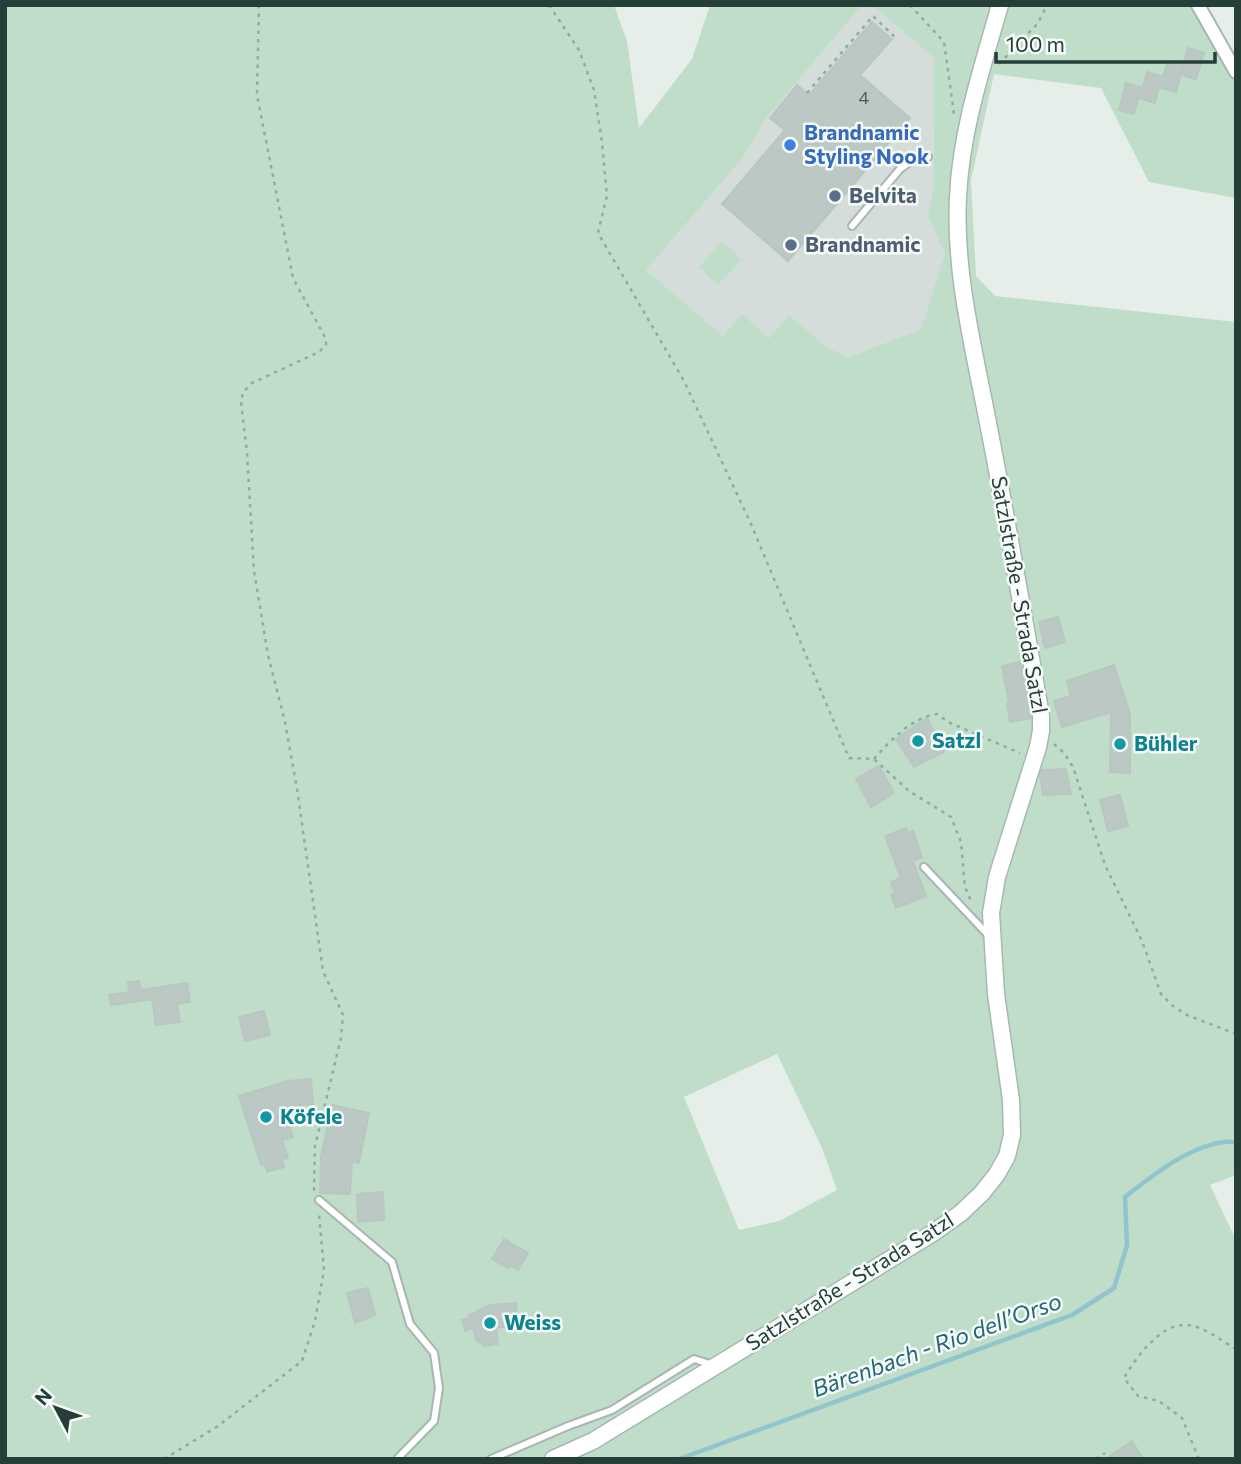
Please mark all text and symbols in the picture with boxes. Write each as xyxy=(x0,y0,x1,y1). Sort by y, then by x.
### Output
scale bar xyxy=(996,21,1215,65)
text: 100 m xyxy=(1006,31,1065,56)
house number: 4 xyxy=(859,86,870,108)
place label: Brandnamic Styling Nook xyxy=(804,119,929,168)
marker: Brandnamic Styling Nook xyxy=(782,137,798,153)
place label: Belvita xyxy=(849,182,917,207)
marker: Belvita xyxy=(827,188,843,204)
place label: Brandnamic xyxy=(805,231,920,256)
marker: Brandnamic xyxy=(783,237,799,253)
street label: Satzlstraße - Strada Satzl xyxy=(987,474,1054,715)
place label: Satzl xyxy=(932,727,981,752)
place label: Bühler xyxy=(1134,730,1198,755)
marker: Satzl xyxy=(910,733,926,749)
marker: Bühler xyxy=(1112,736,1128,752)
place label: Köfele xyxy=(280,1103,342,1128)
marker: Köfele xyxy=(258,1109,274,1125)
street label: Satzlstraße - Strada Satzl xyxy=(741,1206,958,1355)
water label: Bärenbach - Rio dell’Orso xyxy=(808,1286,1065,1402)
place label: Weiss xyxy=(504,1309,561,1334)
marker: Weiss xyxy=(482,1315,498,1331)
north arrow xyxy=(21,1373,91,1443)
text: N xyxy=(29,1384,56,1409)

